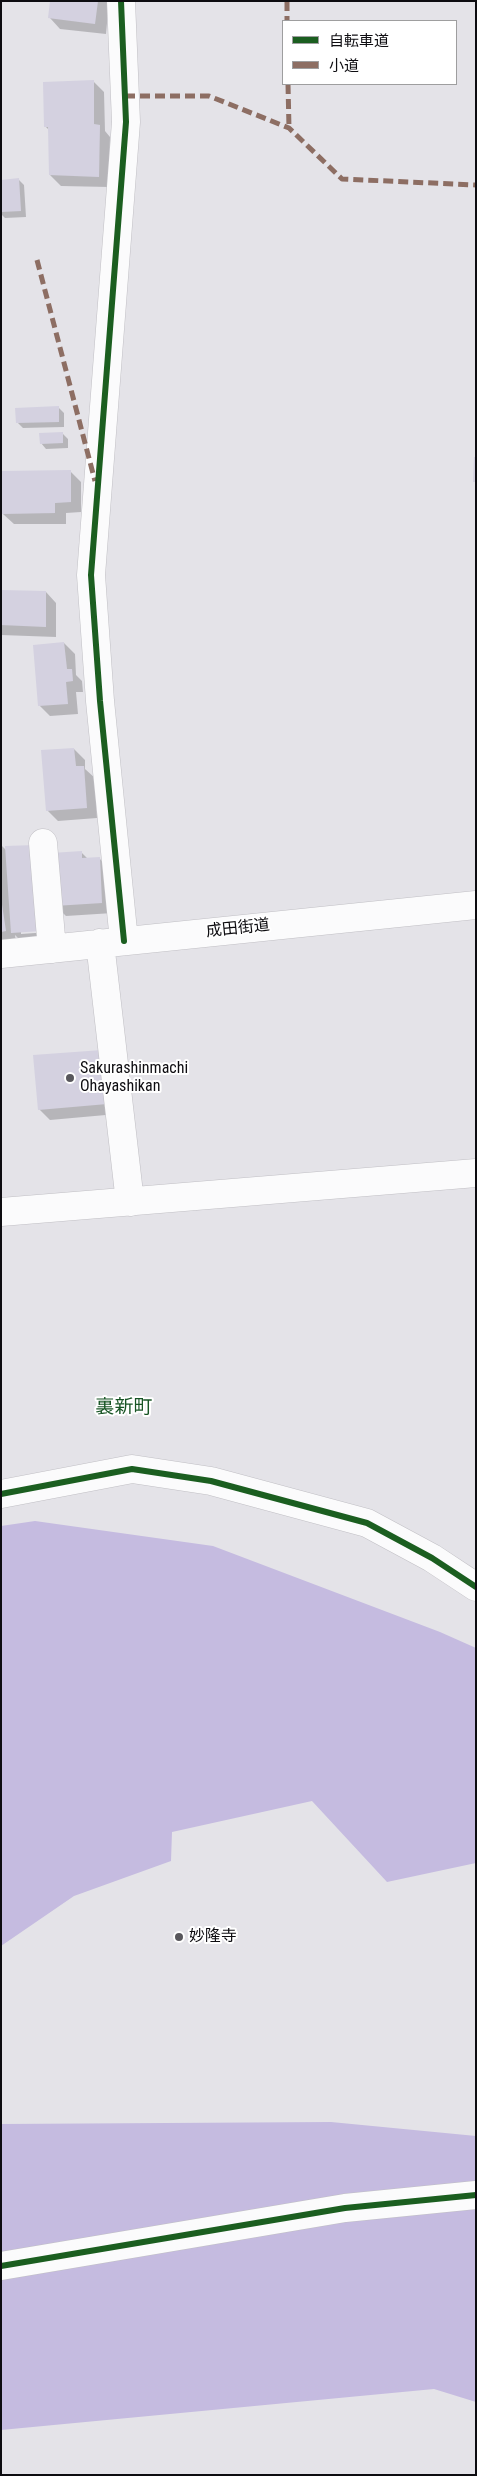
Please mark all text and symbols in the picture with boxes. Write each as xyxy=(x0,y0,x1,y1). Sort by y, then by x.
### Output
legend xyxy=(282,20,457,85)
text: 自転車道 xyxy=(329,32,389,50)
text: 小道 xyxy=(329,57,359,75)
street label: 成田街道 xyxy=(205,916,271,942)
place label: Sakurashinmachi Ohayashikan xyxy=(80,1059,188,1097)
marker: Sakurashinmachi Ohayashikan xyxy=(64,1072,76,1084)
district label: 裏新町 xyxy=(96,1397,152,1419)
place label: 妙隆寺 xyxy=(189,1927,237,1947)
marker: 妙隆寺 xyxy=(173,1931,185,1943)

